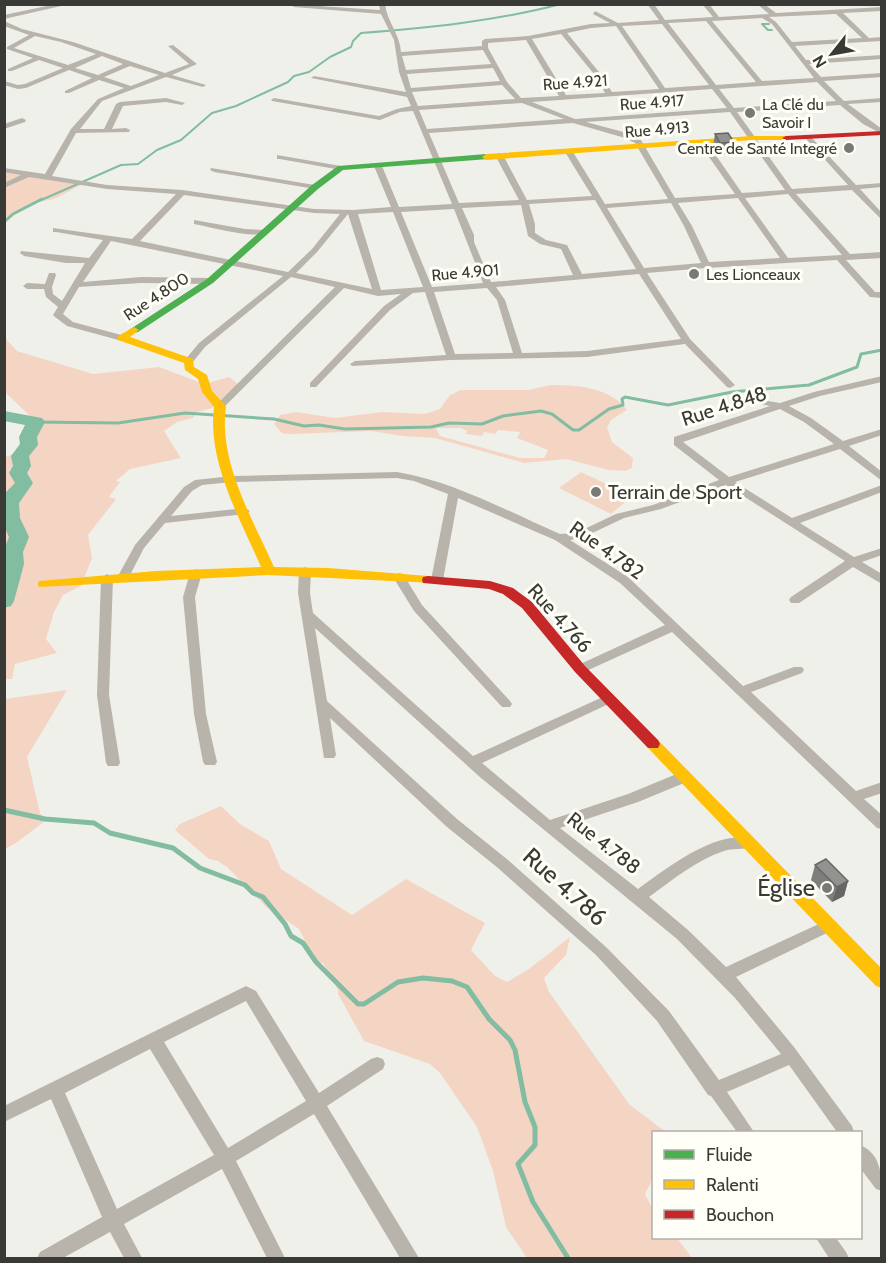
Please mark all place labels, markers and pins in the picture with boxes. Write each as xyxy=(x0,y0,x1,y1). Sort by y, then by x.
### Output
place label: La Clé du Savoir I xyxy=(762,95,824,132)
marker: La Clé du Savoir I xyxy=(743,106,757,120)
place label: Centre de Santé Integré xyxy=(677,139,837,158)
marker: Centre de Santé Integré xyxy=(842,141,856,155)
place label: Les Lionceaux xyxy=(706,265,801,284)
marker: Les Lionceaux xyxy=(687,267,701,281)
place label: Terrain de Sport xyxy=(608,480,742,504)
marker: Terrain de Sport xyxy=(589,485,603,499)
place label: Église xyxy=(757,873,815,902)
marker: Église xyxy=(820,881,834,895)

